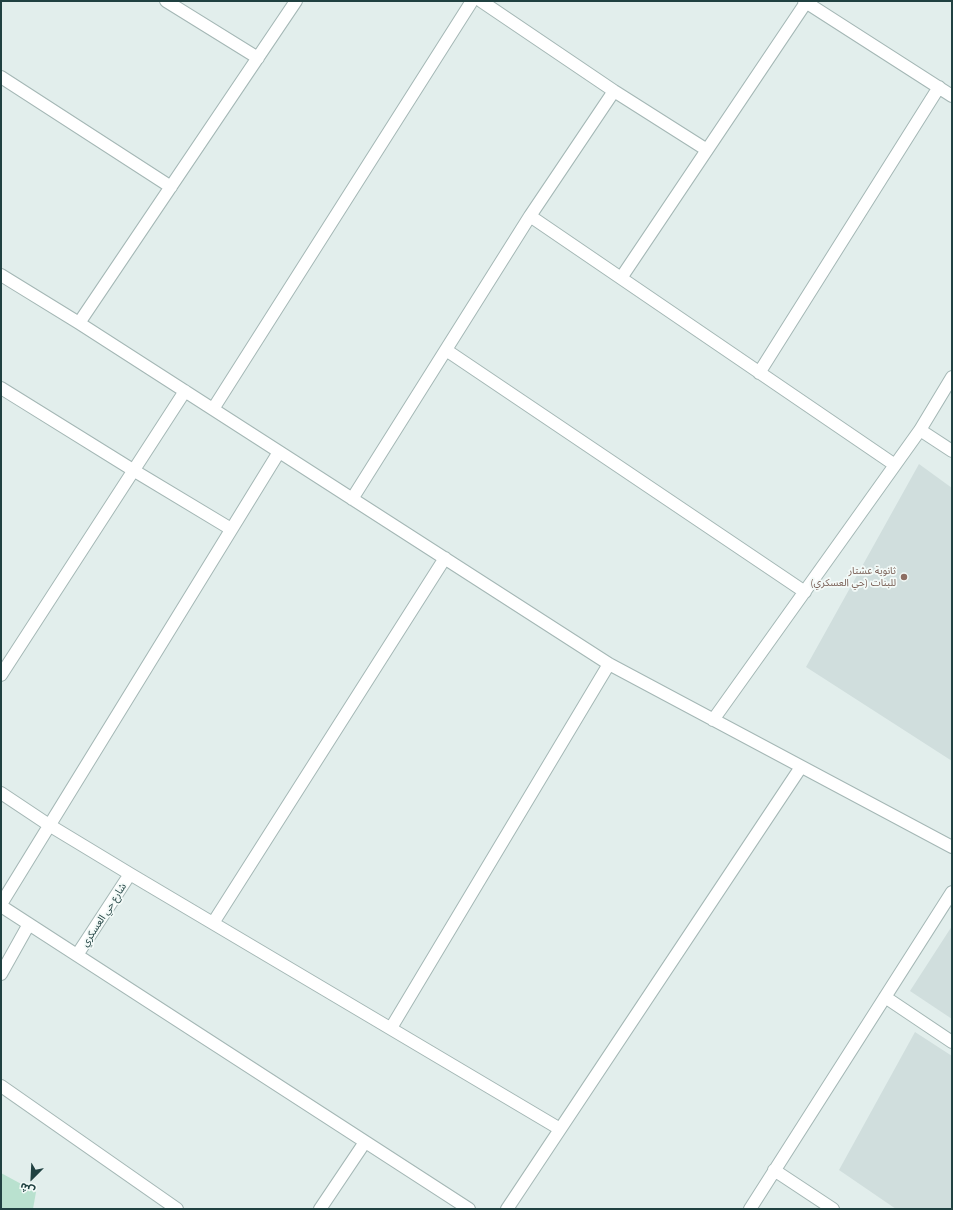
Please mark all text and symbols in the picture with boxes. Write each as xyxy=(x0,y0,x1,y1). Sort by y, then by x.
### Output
place label: ثانوية عشتار للبنات (حي العسكري) xyxy=(810,565,896,588)
marker: ثانوية عشتار للبنات (حي العسكري) xyxy=(899,572,909,582)
street label: شارع حي العسكري xyxy=(79,881,129,949)
north arrow xyxy=(12,1158,52,1198)
text: ش xyxy=(17,1180,37,1198)

